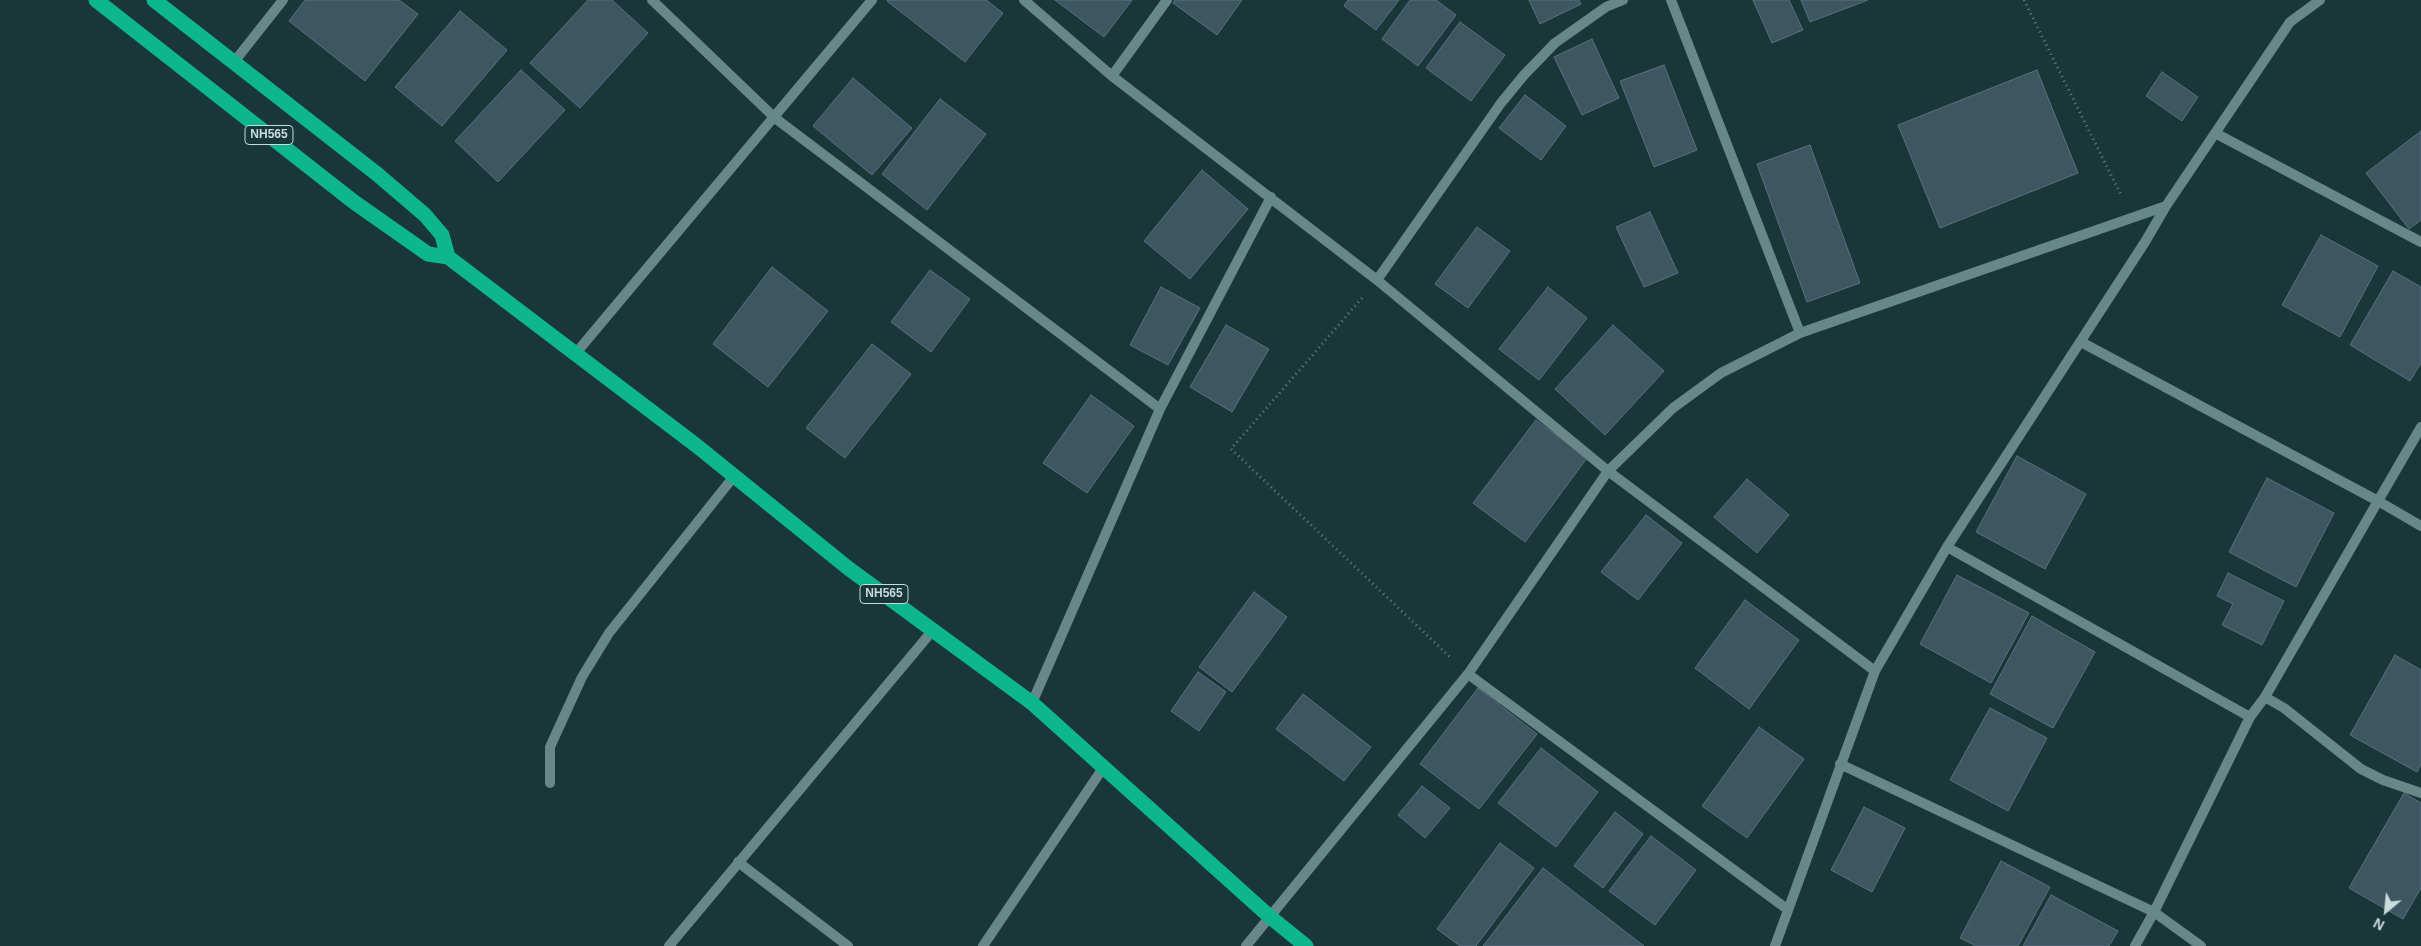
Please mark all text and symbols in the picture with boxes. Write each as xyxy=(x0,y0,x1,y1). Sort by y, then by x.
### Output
road number: NH565 xyxy=(245,126,293,144)
road number: NH565 xyxy=(860,584,908,604)
north arrow xyxy=(2361,886,2411,936)
text: N xyxy=(2371,915,2387,934)

